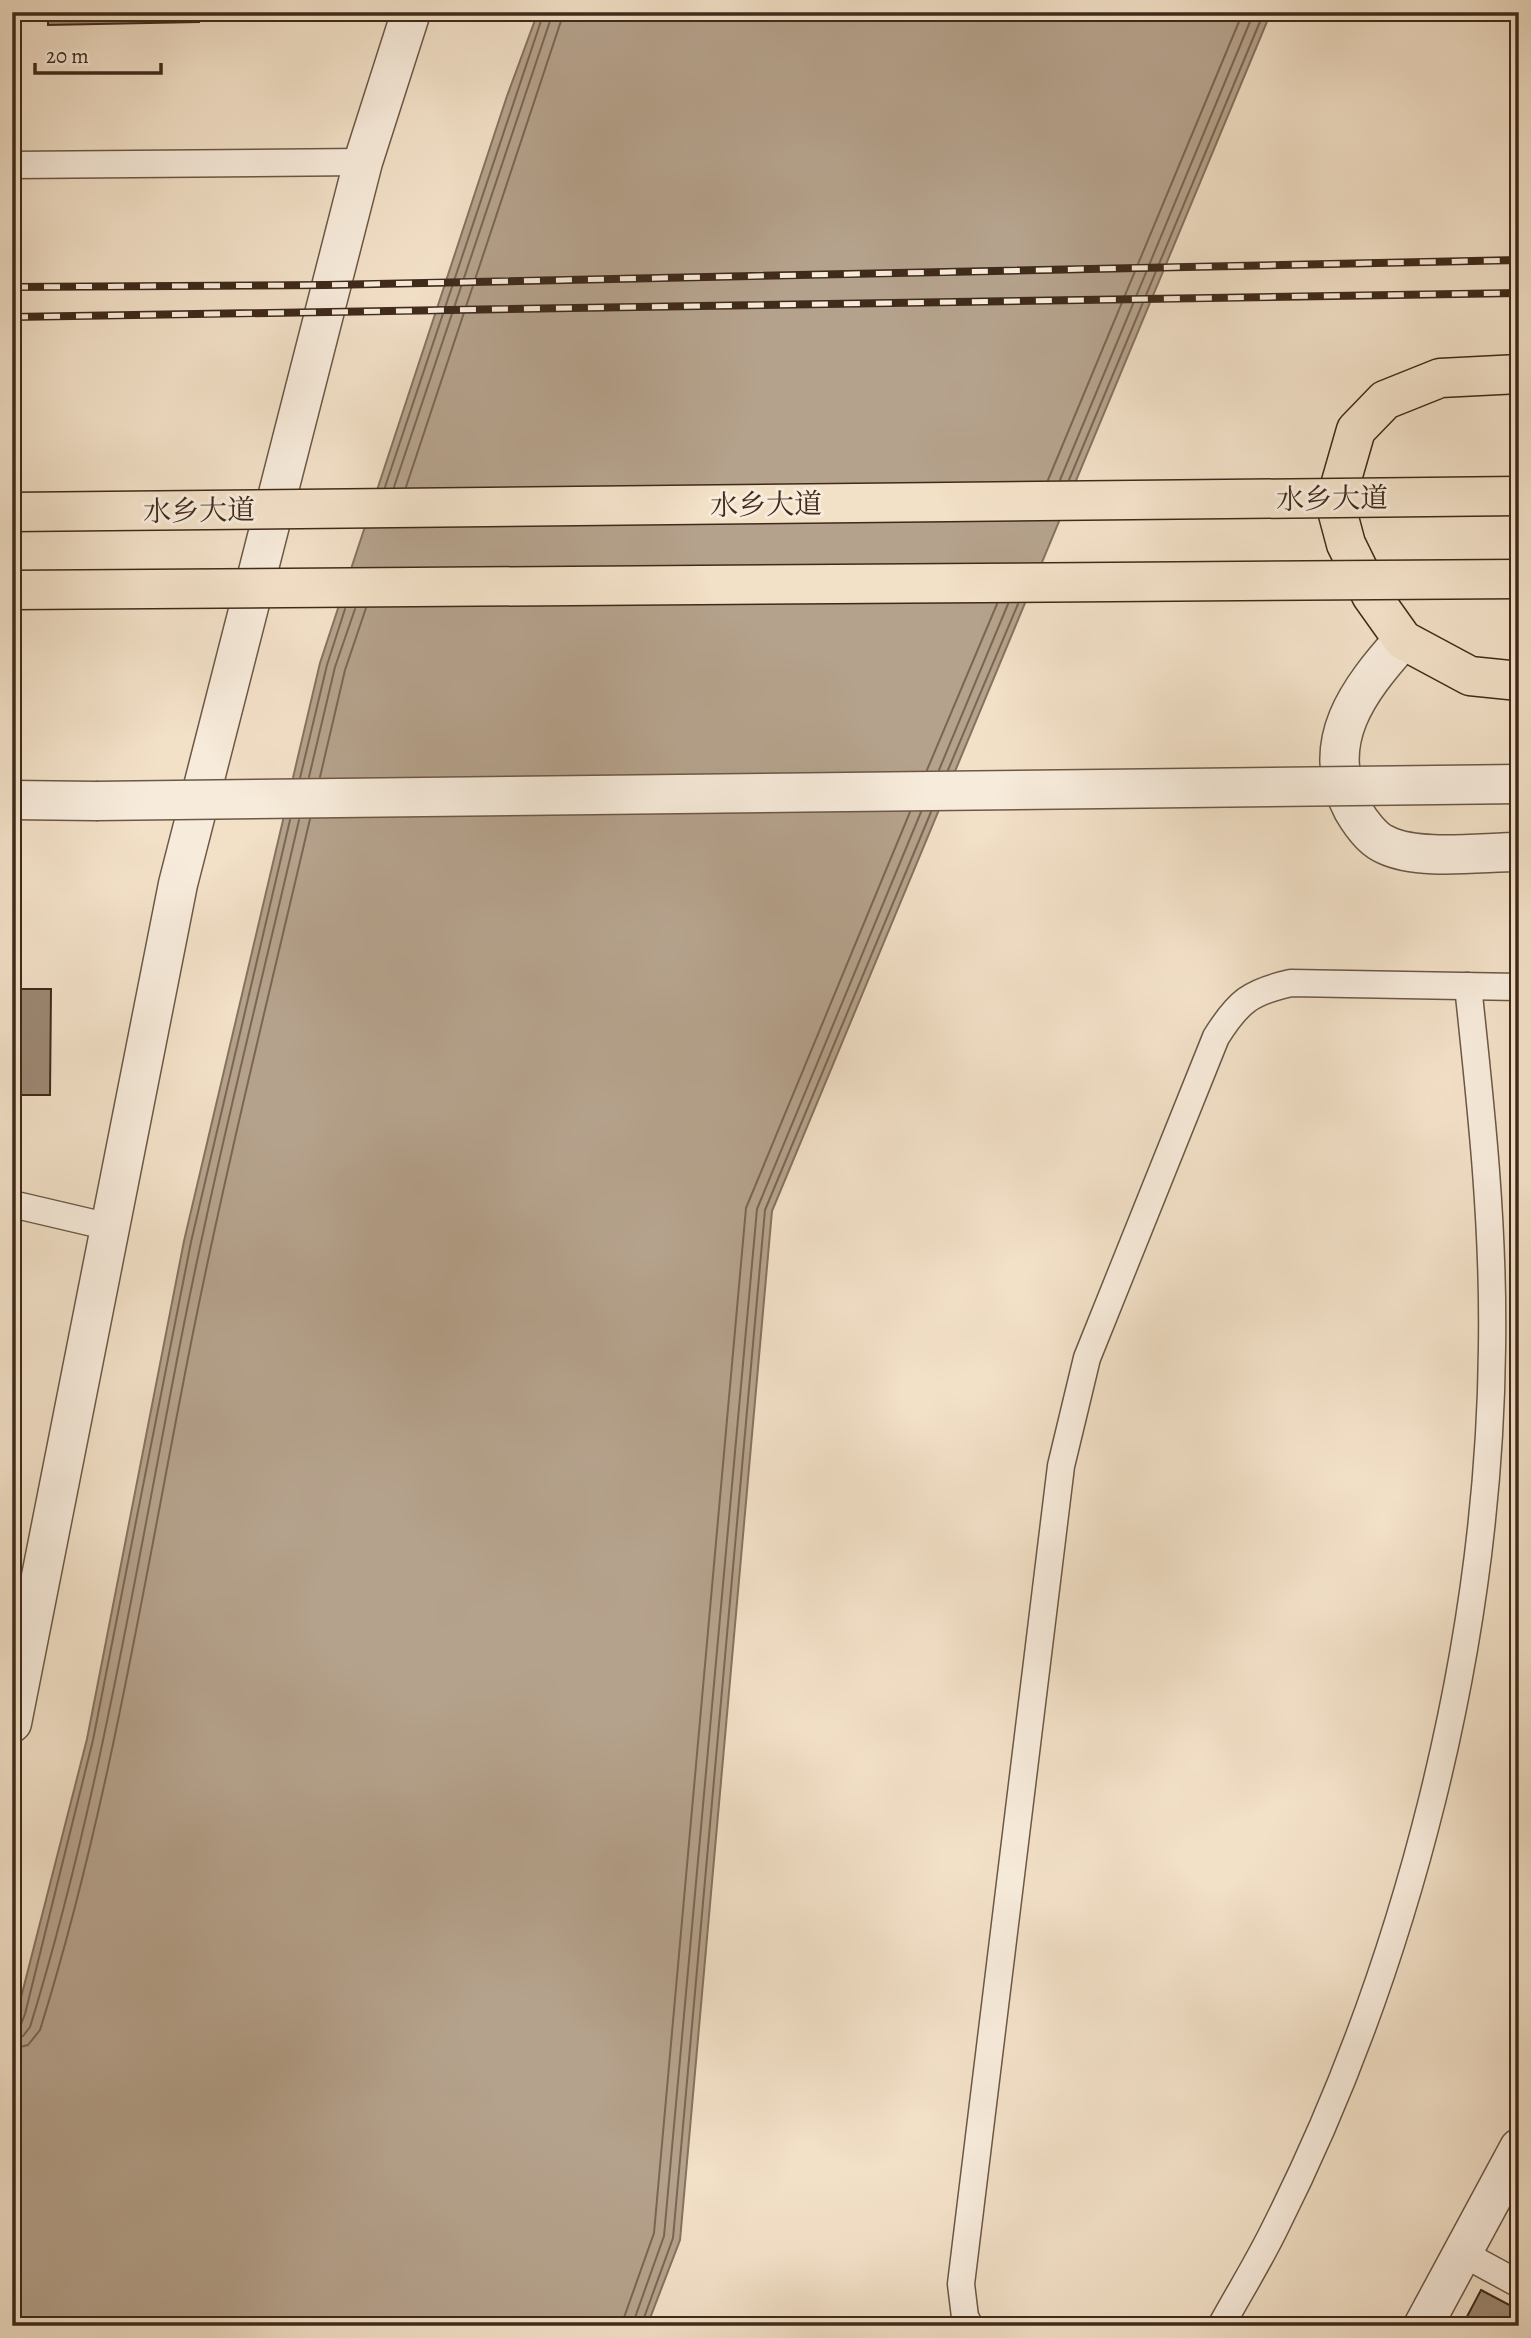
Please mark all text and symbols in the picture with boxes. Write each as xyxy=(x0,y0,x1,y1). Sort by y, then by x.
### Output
scale bar xyxy=(35,32,161,76)
text: 20 m xyxy=(46,42,89,70)
street label: 水乡大道 xyxy=(1276,479,1388,519)
street label: 水乡大道 xyxy=(710,485,822,525)
street label: 水乡大道 xyxy=(143,491,255,531)

